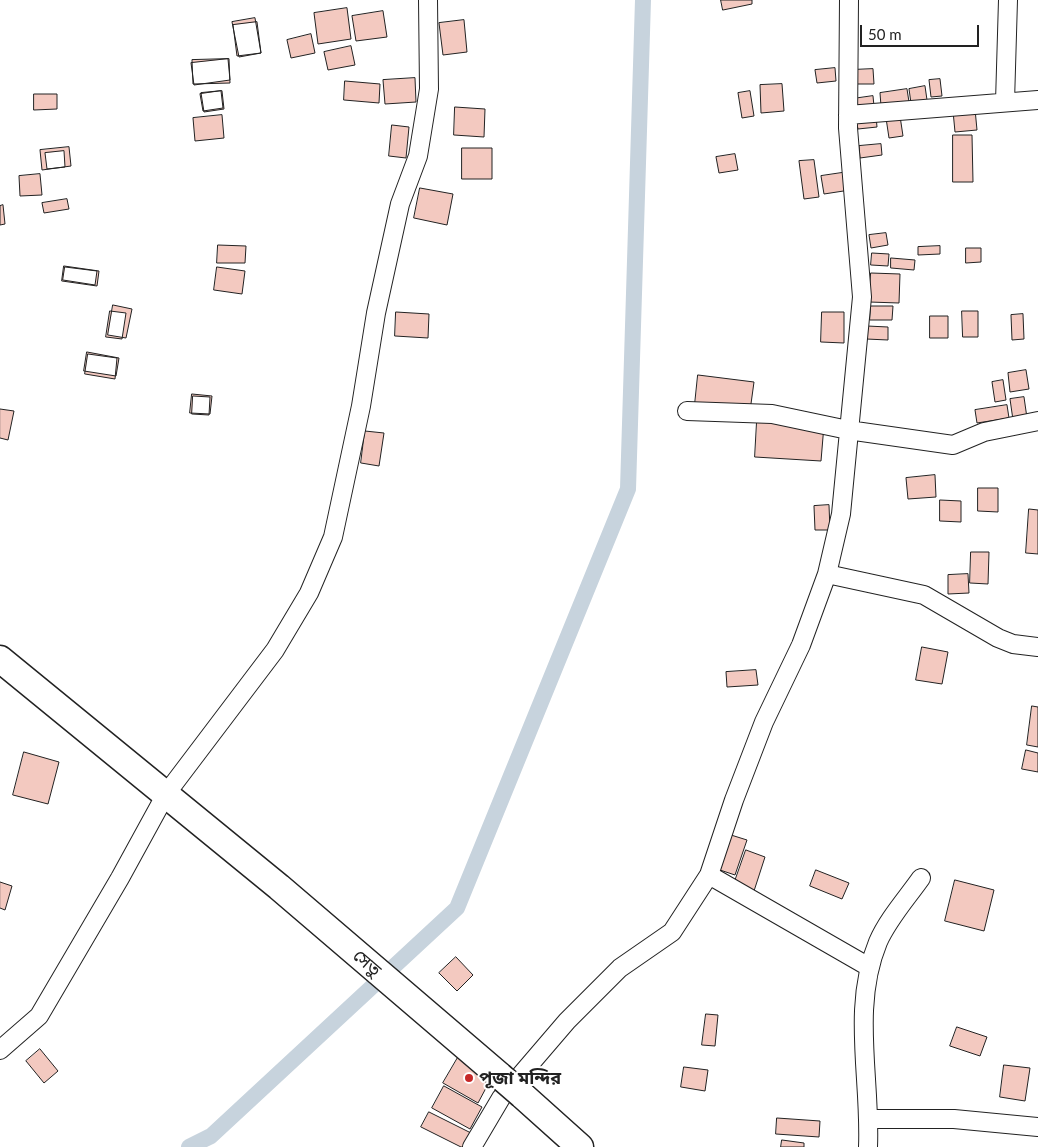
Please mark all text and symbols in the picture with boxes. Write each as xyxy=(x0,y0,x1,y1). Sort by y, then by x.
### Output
scale bar xyxy=(863,15,982,47)
text: 50 m xyxy=(868,25,902,43)
street label: সেতু xyxy=(348,945,386,981)
place label: পূজা মন্দির xyxy=(479,1067,561,1089)
marker: পূজা মন্দির xyxy=(463,1072,475,1084)

